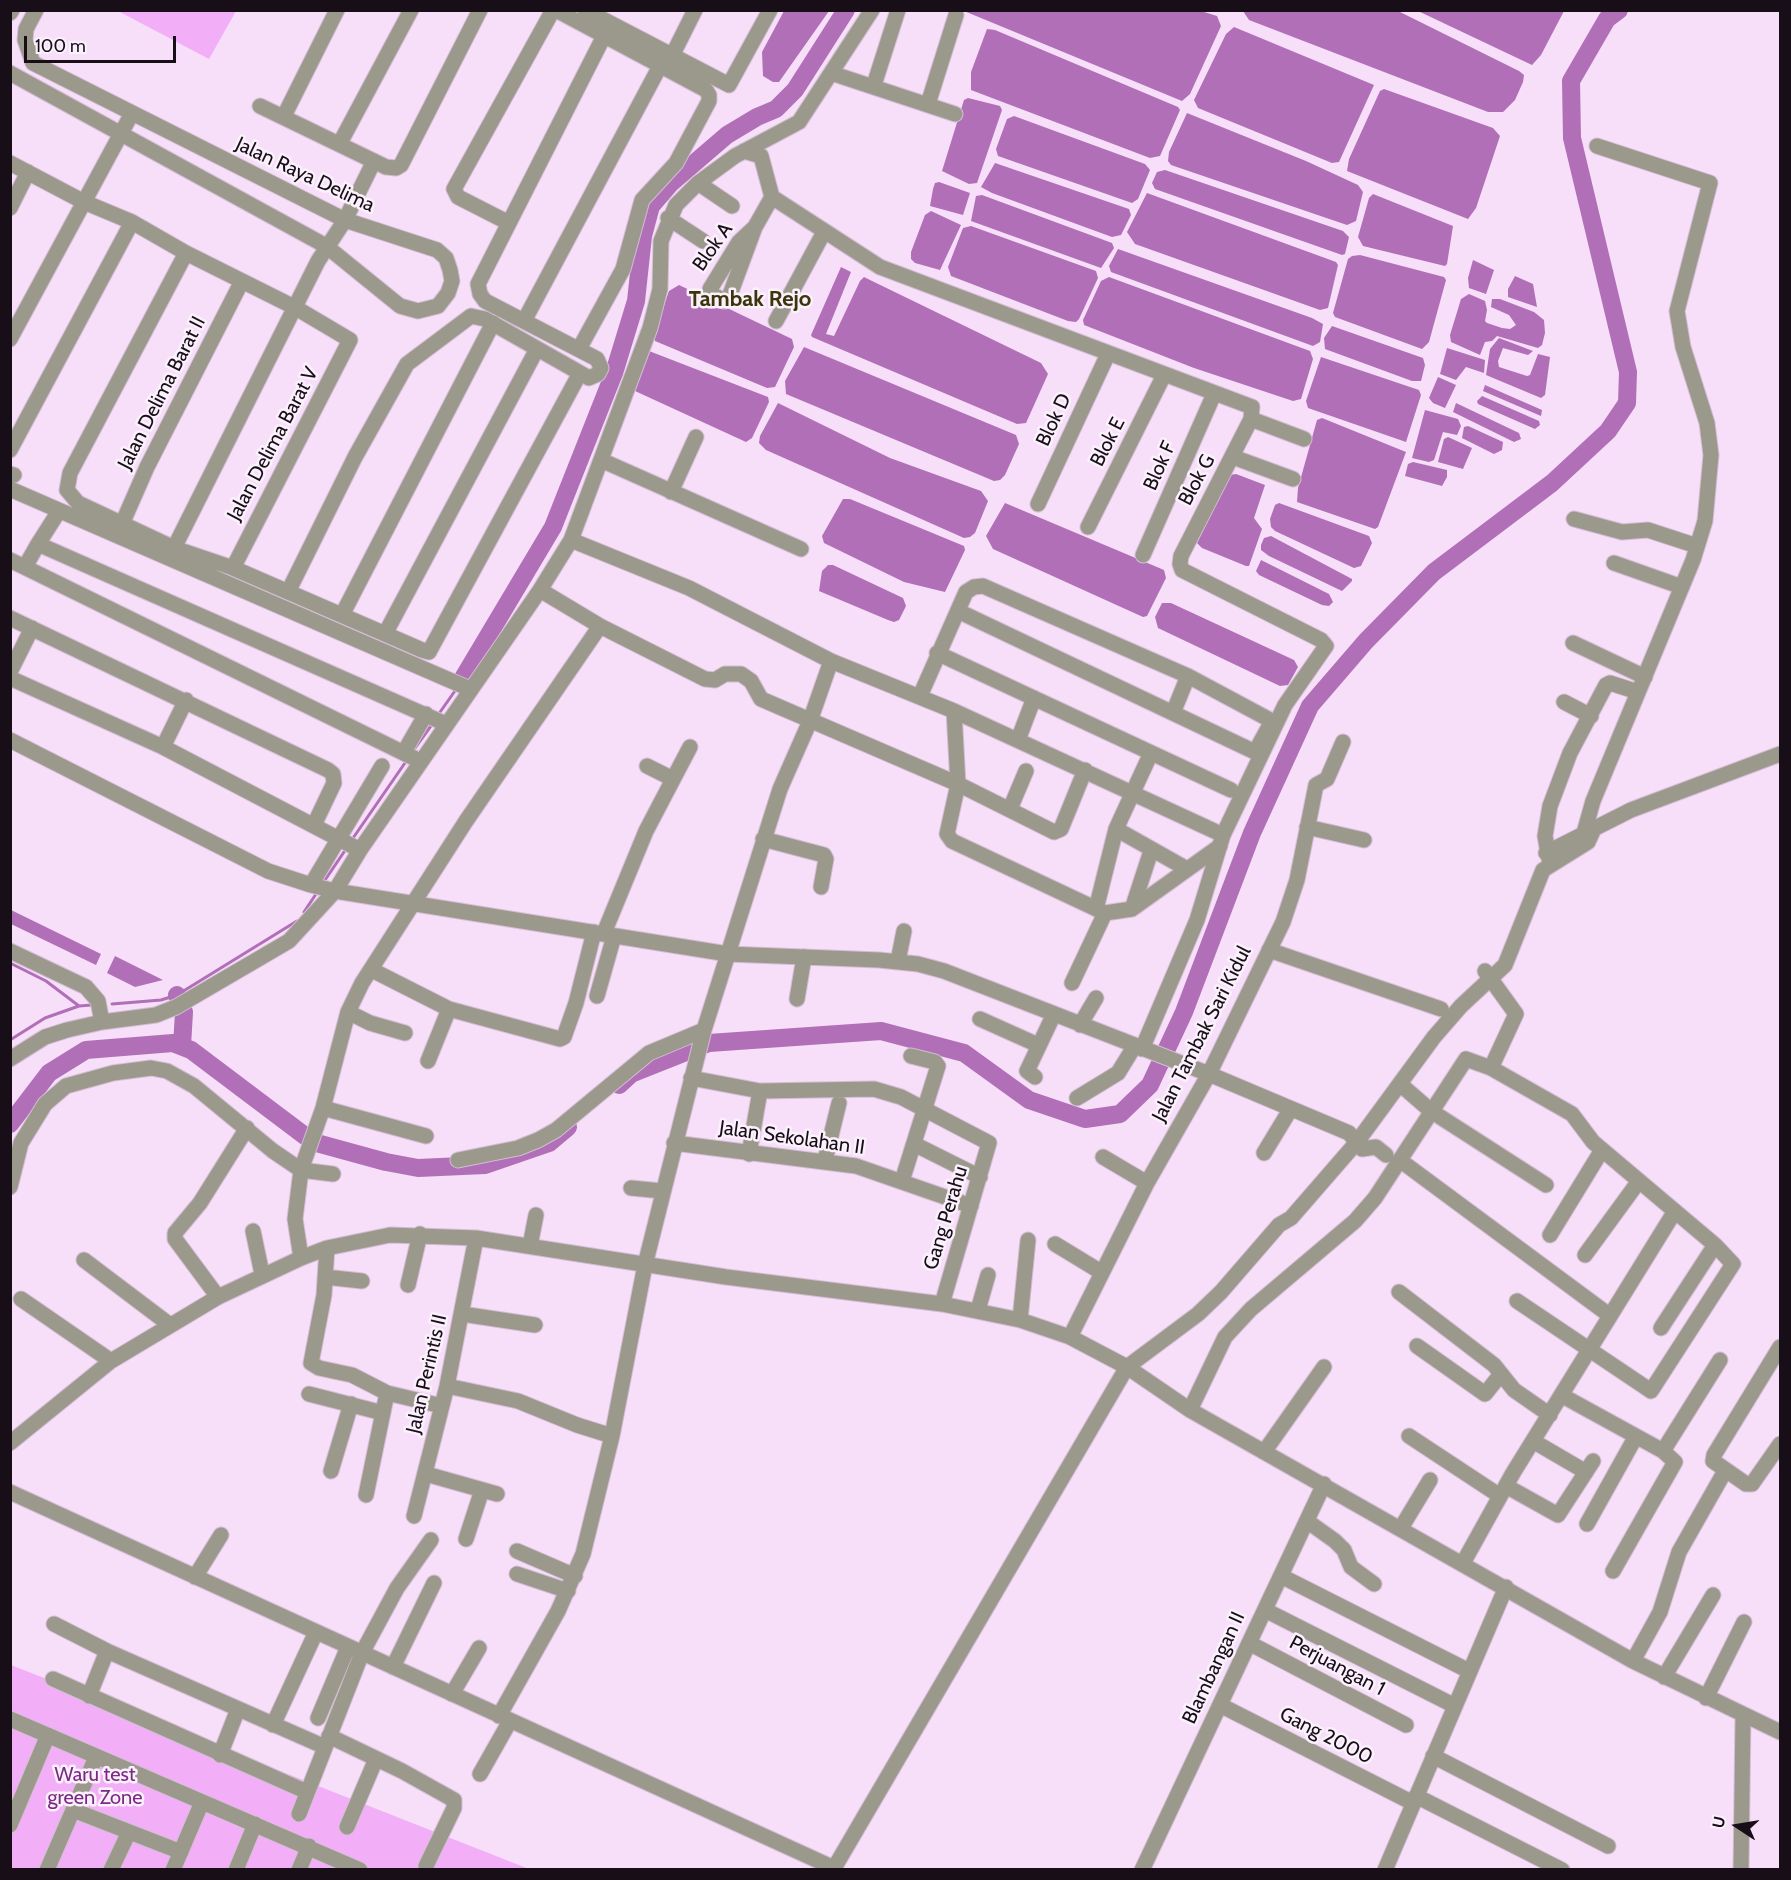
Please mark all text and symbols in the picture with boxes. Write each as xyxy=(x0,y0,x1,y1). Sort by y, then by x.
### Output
scale bar xyxy=(27,24,178,62)
text: 100 m xyxy=(35,35,86,57)
street label: Jalan Raya Delima xyxy=(232,132,378,218)
street label: Blok A xyxy=(688,218,738,276)
district label: Tambak Rejo xyxy=(689,287,811,313)
street label: Jalan Delima Barat II xyxy=(113,313,211,473)
street label: Jalan Delima Barat V xyxy=(222,363,324,525)
street label: Blok D xyxy=(1031,390,1077,450)
street label: Blok E xyxy=(1086,413,1130,471)
street label: Blok F xyxy=(1139,438,1181,494)
street label: Blok G xyxy=(1174,450,1220,510)
street label: Jalan Tambak Sari Kidul xyxy=(1147,942,1257,1126)
street label: Jalan Sekolahan II xyxy=(718,1116,866,1160)
street label: Gang Perahu xyxy=(919,1163,973,1273)
street label: Jalan Perintis II xyxy=(402,1312,452,1436)
street label: Blambangan II xyxy=(1178,1608,1250,1728)
street label: Perjuangan 1 xyxy=(1285,1631,1389,1701)
street label: Gang 2000 xyxy=(1276,1702,1376,1770)
park label: Waru test green Zone xyxy=(48,1763,142,1810)
north arrow xyxy=(1707,1796,1767,1856)
text: U xyxy=(1708,1815,1729,1830)

